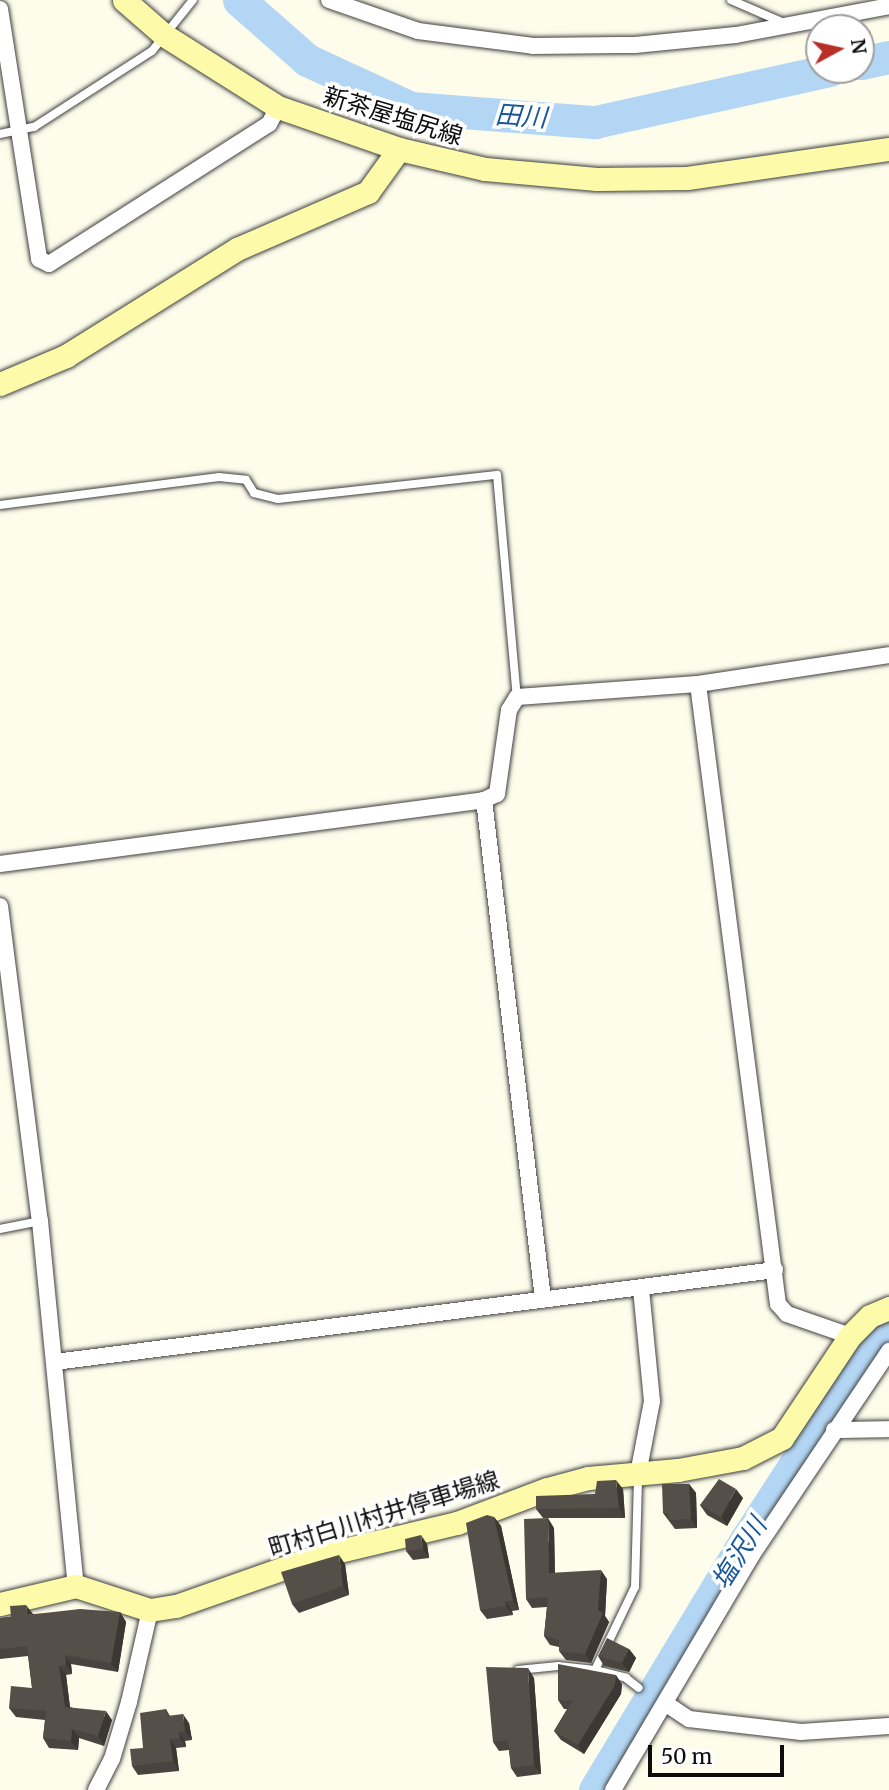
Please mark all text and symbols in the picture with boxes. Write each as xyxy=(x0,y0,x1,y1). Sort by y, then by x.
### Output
north arrow xyxy=(805,14,875,84)
text: N xyxy=(846,37,872,55)
street label: 新茶屋塩尻線 xyxy=(320,81,466,151)
water label: 田川 xyxy=(494,99,548,133)
street label: 町村白川村井停車場線 xyxy=(265,1465,503,1563)
water label: 塩沢川 xyxy=(705,1512,773,1594)
scale bar xyxy=(651,1730,788,1774)
text: 50 m xyxy=(661,1743,712,1770)

